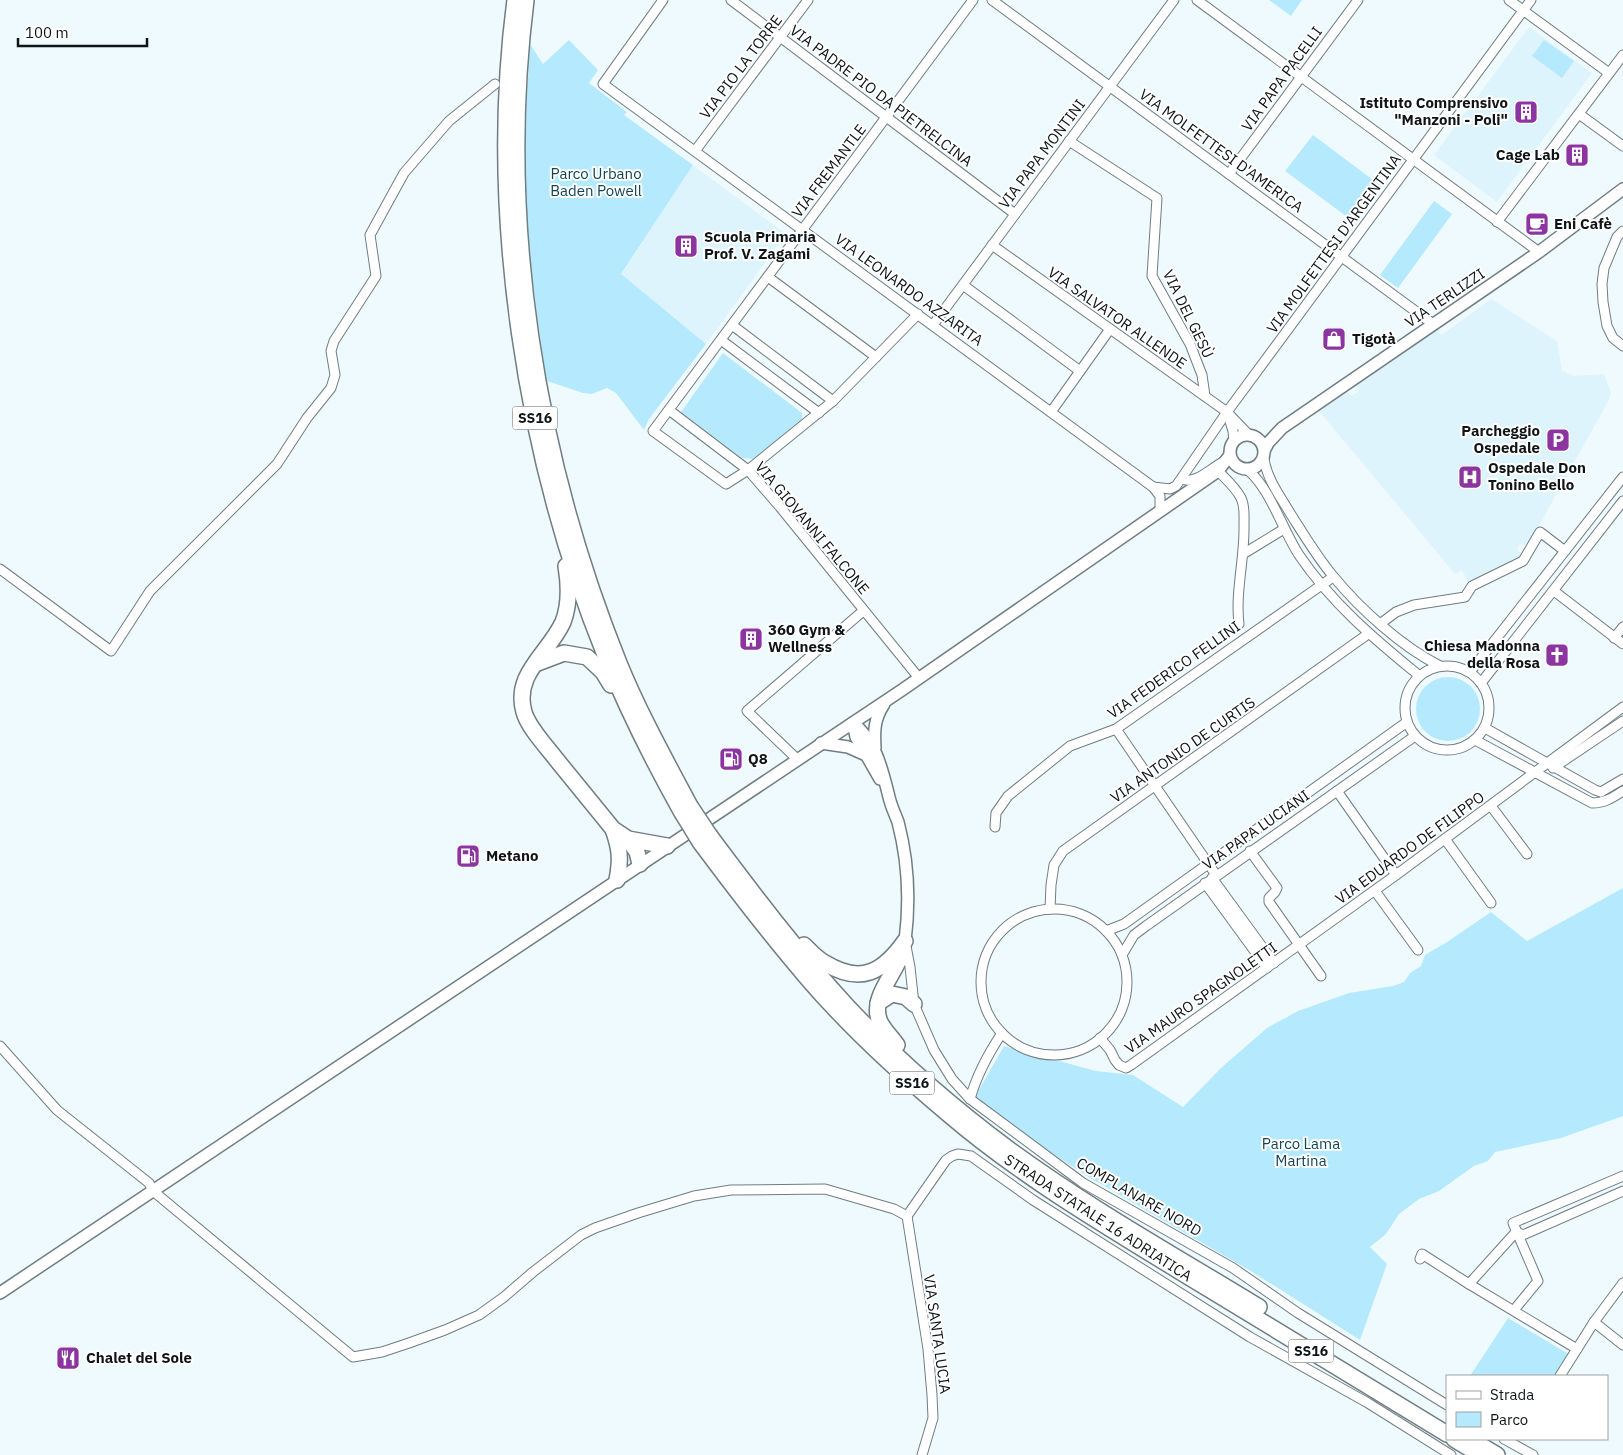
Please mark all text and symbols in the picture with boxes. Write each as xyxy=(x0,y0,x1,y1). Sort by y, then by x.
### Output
street label: VIA PIO LA TORRE xyxy=(695,11,786,122)
scale bar xyxy=(18,15,146,47)
street label: VIA PADRE PIO DA PIETRELCINA xyxy=(786,21,977,171)
text: 100 m xyxy=(25,23,69,42)
street label: VIA PAPA PACELLI xyxy=(1237,23,1326,135)
street label: VIA MOLFETTESI D'AMERICA xyxy=(1136,85,1307,217)
place label: Istituto Comprensivo "Manzoni - Poli" xyxy=(1359,93,1508,129)
street label: VIA PAPA MONTINI xyxy=(994,95,1089,212)
building icon: Istituto Comprensivo "Manzoni - Poli" xyxy=(1513,99,1539,125)
street label: VIA FREMANTLE xyxy=(787,120,870,221)
building icon: Cage Lab xyxy=(1564,142,1590,168)
place label: Cage Lab xyxy=(1496,145,1560,164)
street label: VIA MOLFETTESI D'ARGENTINA xyxy=(1262,150,1405,337)
park label: Parco Urbano Baden Powell xyxy=(550,164,642,200)
cafe icon: Eni Cafè xyxy=(1524,211,1550,237)
place label: Eni Cafè xyxy=(1554,214,1612,233)
place label: Scuola Primaria Prof. V. Zagami xyxy=(704,227,816,263)
street label: VIA LEONARDO AZZARITA xyxy=(831,229,987,350)
building icon: Scuola Primaria Prof. V. Zagami xyxy=(673,233,699,259)
street label: VIA SALVATOR ALLENDE xyxy=(1044,262,1190,373)
street label: VIA TERLIZZI xyxy=(1401,264,1488,331)
street label: VIA DEL GESÙ xyxy=(1159,266,1218,361)
shop icon: Tigotà xyxy=(1321,326,1347,352)
place label: Tigotà xyxy=(1352,329,1396,348)
road number: SS16 xyxy=(512,406,558,429)
place label: Parcheggio Ospedale xyxy=(1461,421,1540,457)
parking icon: Parcheggio Ospedale xyxy=(1545,427,1571,453)
street label: VIA GIOVANNI FALCONE xyxy=(751,457,874,598)
place label: Ospedale Don Tonino Bello xyxy=(1488,458,1586,494)
hospital icon: Ospedale Don Tonino Bello xyxy=(1457,464,1483,490)
street label: VIA FEDERICO FELLINI xyxy=(1104,617,1244,723)
place label: 360 Gym & Wellness xyxy=(768,620,845,656)
building icon: 360 Gym & Wellness xyxy=(738,626,764,652)
place label: Chiesa Madonna della Rosa xyxy=(1424,636,1540,672)
church icon: Chiesa Madonna della Rosa xyxy=(1544,642,1570,668)
street label: VIA ANTONIO DE CURTIS xyxy=(1107,692,1259,807)
fuel station icon: Q8 xyxy=(718,746,744,772)
place label: Q8 xyxy=(748,749,768,768)
street label: VIA PAPA LUCIANI xyxy=(1198,785,1313,874)
street label: VIA EDUARDO DE FILIPPO xyxy=(1331,787,1488,908)
fuel station icon: Metano xyxy=(455,843,481,869)
place label: Metano xyxy=(486,846,538,865)
street label: VIA MAURO SPAGNOLETTI xyxy=(1121,938,1281,1057)
road number: SS16 xyxy=(890,1072,934,1094)
park label: Parco Lama Martina xyxy=(1262,1134,1340,1170)
street label: STRADA STATALE 16 ADRIATICA xyxy=(1001,1150,1196,1286)
street label: COMPLANARE NORD xyxy=(1073,1153,1205,1240)
street label: VIA SANTA LUCIA xyxy=(920,1273,955,1395)
road number: SS16 xyxy=(1288,1340,1334,1362)
restaurant icon: Chalet del Sole xyxy=(55,1345,81,1371)
place label: Chalet del Sole xyxy=(86,1348,192,1367)
legend xyxy=(1446,1375,1608,1440)
text: Strada xyxy=(1490,1385,1534,1404)
text: Parco xyxy=(1490,1410,1528,1429)

